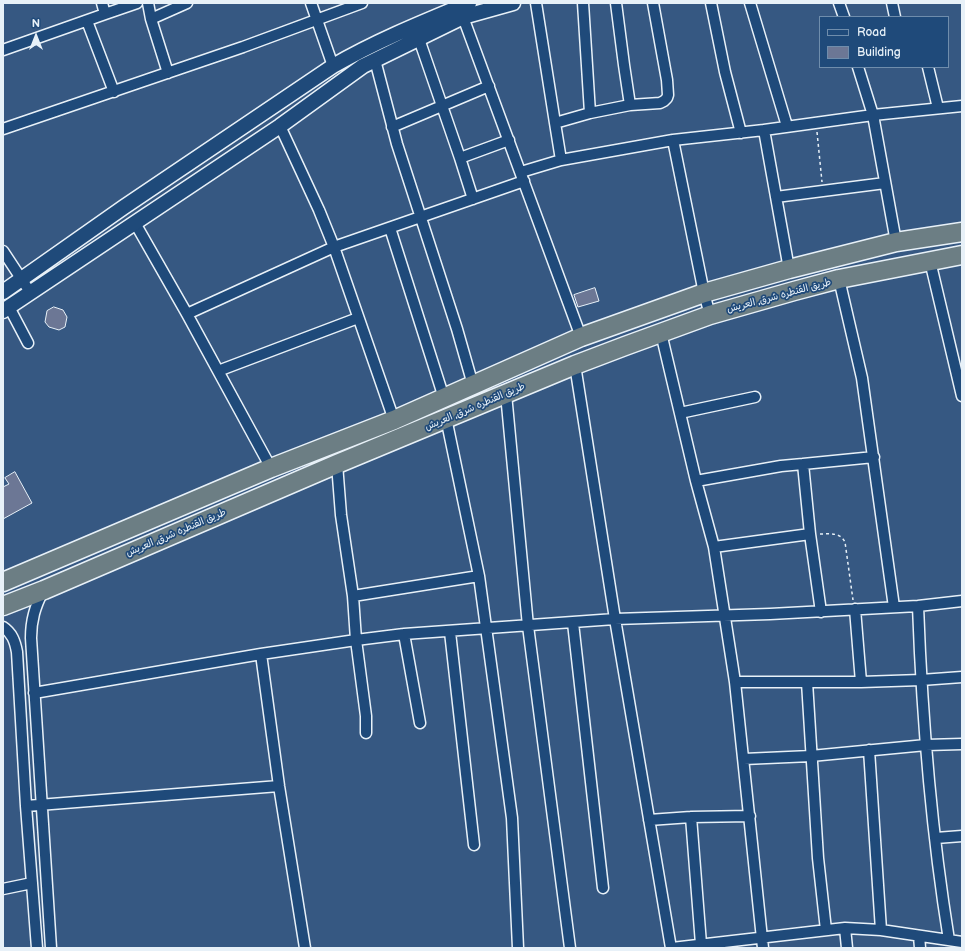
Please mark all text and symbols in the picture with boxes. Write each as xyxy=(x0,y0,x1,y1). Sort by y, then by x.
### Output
north arrow xyxy=(16,16,56,56)
legend xyxy=(819,16,949,68)
text: N xyxy=(32,17,40,30)
text: Road xyxy=(857,25,886,40)
text: Building xyxy=(857,45,901,60)
street label: طريق القنطره شرق, العريش xyxy=(725,276,833,316)
street label: طريق القنطره شرق, العريش xyxy=(423,380,527,434)
street label: طريق القنطره شرق, العريش xyxy=(124,506,228,560)

